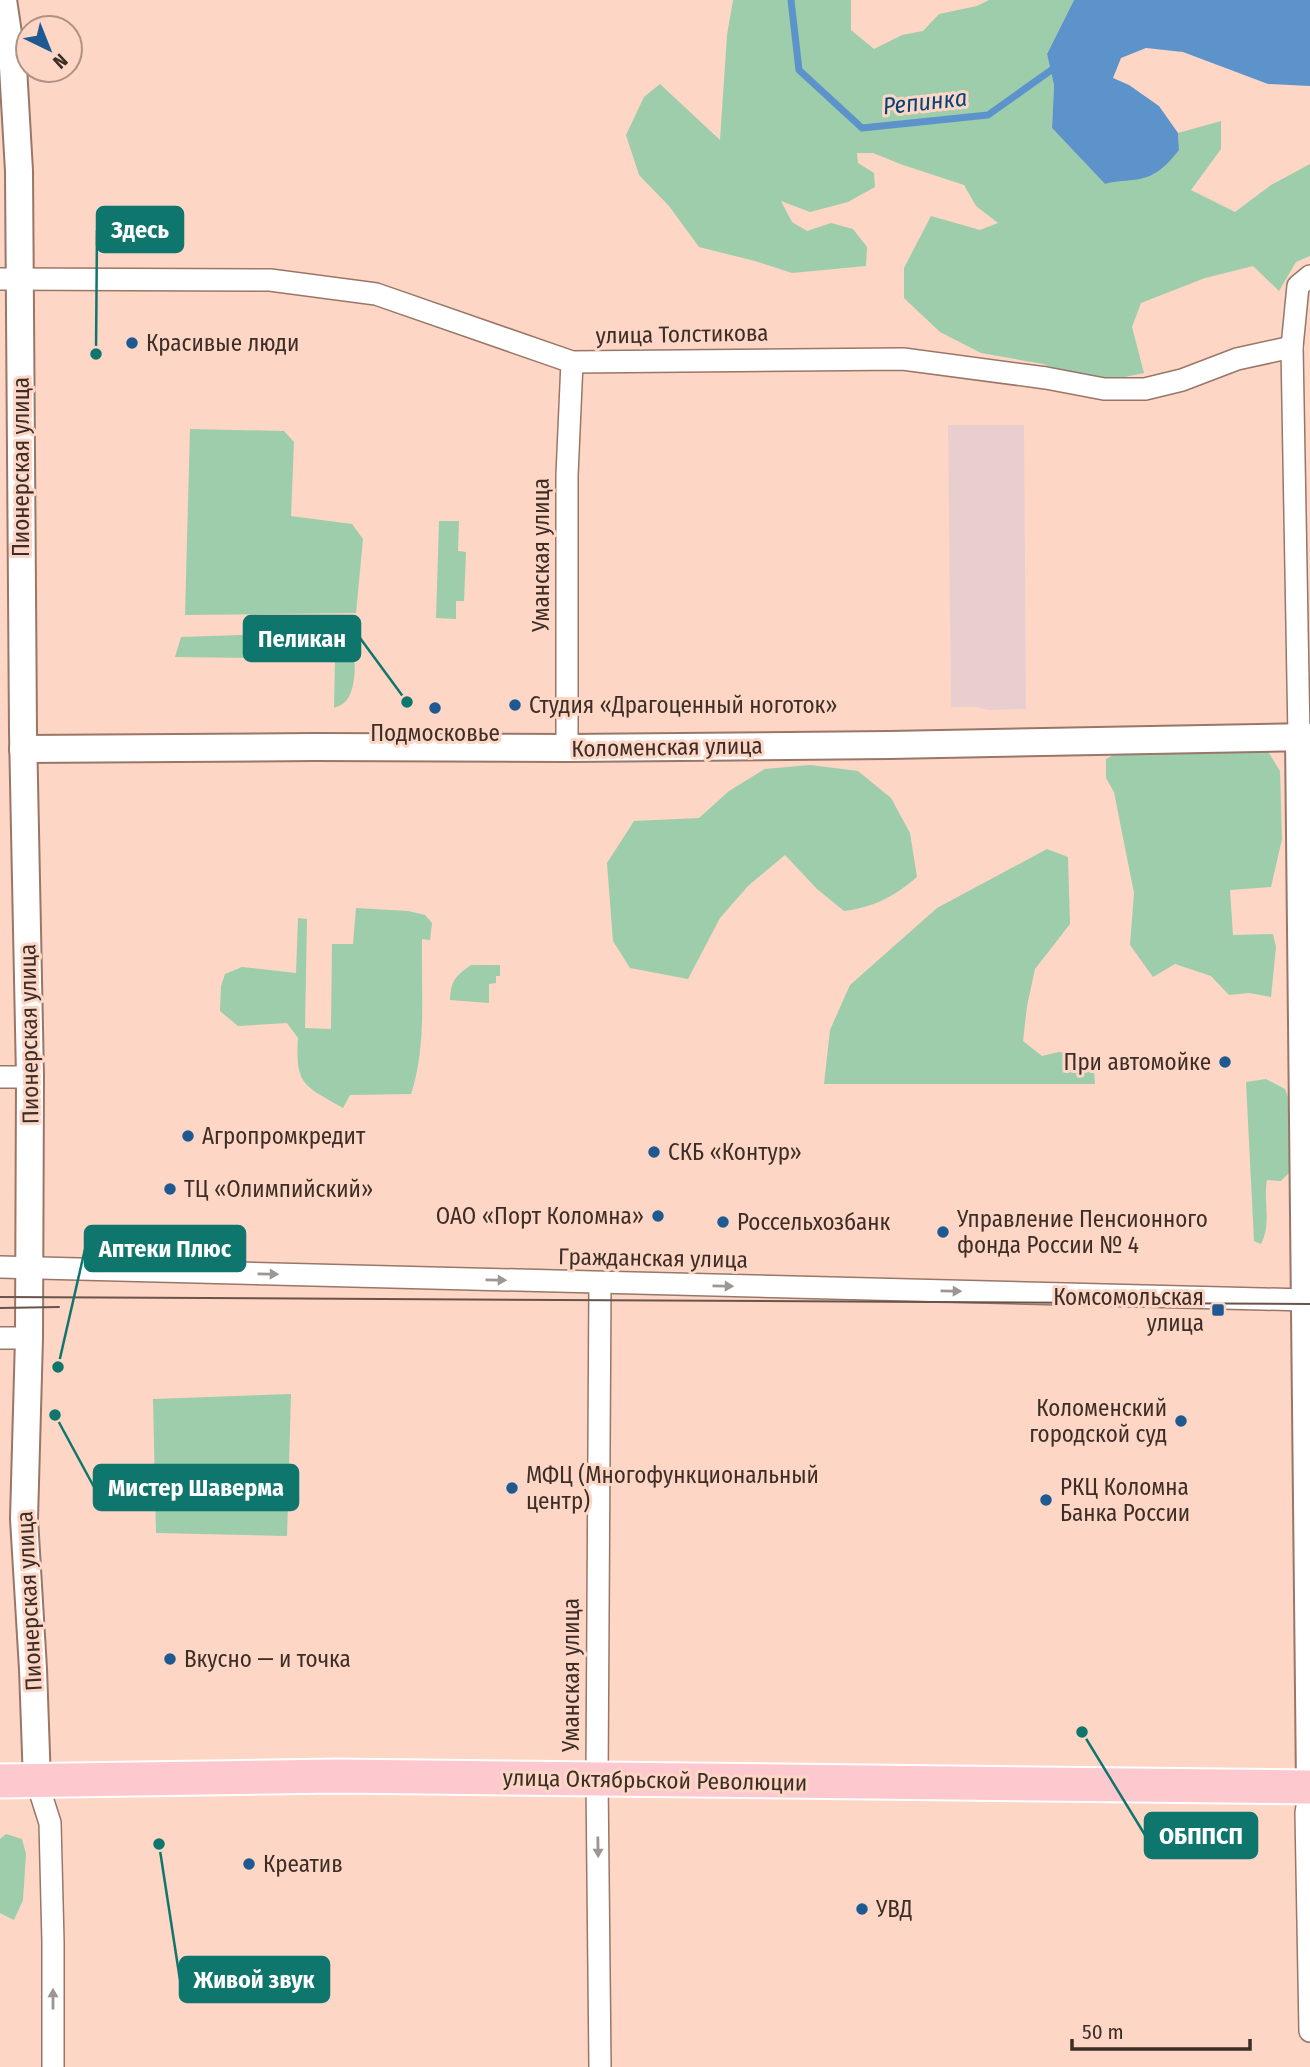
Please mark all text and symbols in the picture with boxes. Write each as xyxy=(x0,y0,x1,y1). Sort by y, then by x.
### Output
north arrow xyxy=(14,14,84,84)
text: N xyxy=(48,49,72,73)
water label: Репинка xyxy=(881,84,969,120)
callout: Здесь xyxy=(97,207,183,252)
text: Здесь xyxy=(110,216,170,244)
street label: улица Толстикова xyxy=(595,318,769,350)
place label: Красивые люди xyxy=(146,329,299,357)
marker: Красивые люди xyxy=(124,335,140,351)
street label: Пионерская улица xyxy=(7,377,35,557)
street label: Уманская улица xyxy=(527,478,555,633)
callout: Пеликан xyxy=(244,616,360,661)
text: Пеликан xyxy=(258,625,346,653)
place label: Студия «Драгоценный ноготок» xyxy=(529,691,838,719)
marker: Студия «Драгоценный ноготок» xyxy=(507,697,523,713)
marker: Подмосковье xyxy=(427,700,443,716)
place label: Подмосковье xyxy=(370,719,500,747)
street label: Коломенская улица xyxy=(571,731,763,763)
street label: Пионерская улица xyxy=(13,944,45,1124)
place label: При автомойке xyxy=(1064,1048,1211,1076)
marker: При автомойке xyxy=(1217,1054,1233,1070)
place label: Агропромкредит xyxy=(202,1122,366,1150)
marker: Агропромкредит xyxy=(180,1128,196,1144)
place label: СКБ «Контур» xyxy=(668,1138,802,1166)
marker: СКБ «Контур» xyxy=(646,1144,662,1160)
place label: ТЦ «Олимпийский» xyxy=(184,1175,373,1203)
marker: ТЦ «Олимпийский» xyxy=(162,1181,178,1197)
place label: ОАО «Порт Коломна» xyxy=(436,1202,644,1230)
place label: Управление Пенсионного фонда России № 4 xyxy=(956,1205,1208,1259)
marker: ОАО «Порт Коломна» xyxy=(650,1208,666,1224)
place label: Россельхозбанк xyxy=(737,1208,891,1236)
marker: Россельхозбанк xyxy=(715,1214,731,1230)
marker: Управление Пенсионного фонда России № 4 xyxy=(935,1224,951,1240)
callout: Аптеки Плюс xyxy=(85,1226,245,1271)
text: Аптеки Плюс xyxy=(98,1235,232,1263)
street label: Гражданская улица xyxy=(558,1242,748,1274)
one-way arrow xyxy=(258,1269,280,1280)
one-way arrow xyxy=(485,1274,507,1286)
one-way arrow xyxy=(713,1280,735,1292)
place label: Комсомольская улица xyxy=(1053,1283,1204,1337)
one-way arrow xyxy=(940,1286,962,1297)
marker: Комсомольская улица xyxy=(1210,1302,1226,1318)
place label: Коломенский городской суд xyxy=(1029,1394,1167,1448)
marker: Коломенский городской суд xyxy=(1173,1413,1189,1429)
place label: МФЦ (Многофункциональный центр) xyxy=(526,1461,819,1515)
callout: Мистер Шаверма xyxy=(94,1465,298,1510)
place label: РКЦ Коломна Банка России xyxy=(1060,1473,1190,1527)
text: Мистер Шаверма xyxy=(108,1474,284,1502)
marker: МФЦ (Многофункциональный центр) xyxy=(504,1480,520,1496)
marker: РКЦ Коломна Банка России xyxy=(1038,1492,1054,1508)
street label: Пионерская улица xyxy=(10,1510,48,1692)
street label: Уманская улица xyxy=(557,1598,585,1753)
place label: Вкусно — и точка xyxy=(184,1645,351,1673)
marker: Вкусно — и точка xyxy=(162,1651,178,1667)
street label: улица Октябрьской Революции xyxy=(502,1763,808,1797)
callout: ОБППСП xyxy=(1145,1813,1257,1858)
text: ОБППСП xyxy=(1159,1822,1243,1850)
one-way arrow xyxy=(592,1836,603,1858)
place label: Креатив xyxy=(263,1850,343,1878)
marker: Креатив xyxy=(241,1856,257,1872)
place label: УВД xyxy=(875,1895,913,1923)
marker: УВД xyxy=(854,1901,870,1917)
callout: Живой звук xyxy=(180,1957,329,2002)
text: Живой звук xyxy=(192,1966,316,1994)
one-way arrow xyxy=(47,1988,59,2010)
scale bar xyxy=(1072,2008,1250,2052)
text: 50 m xyxy=(1082,2019,1124,2045)

